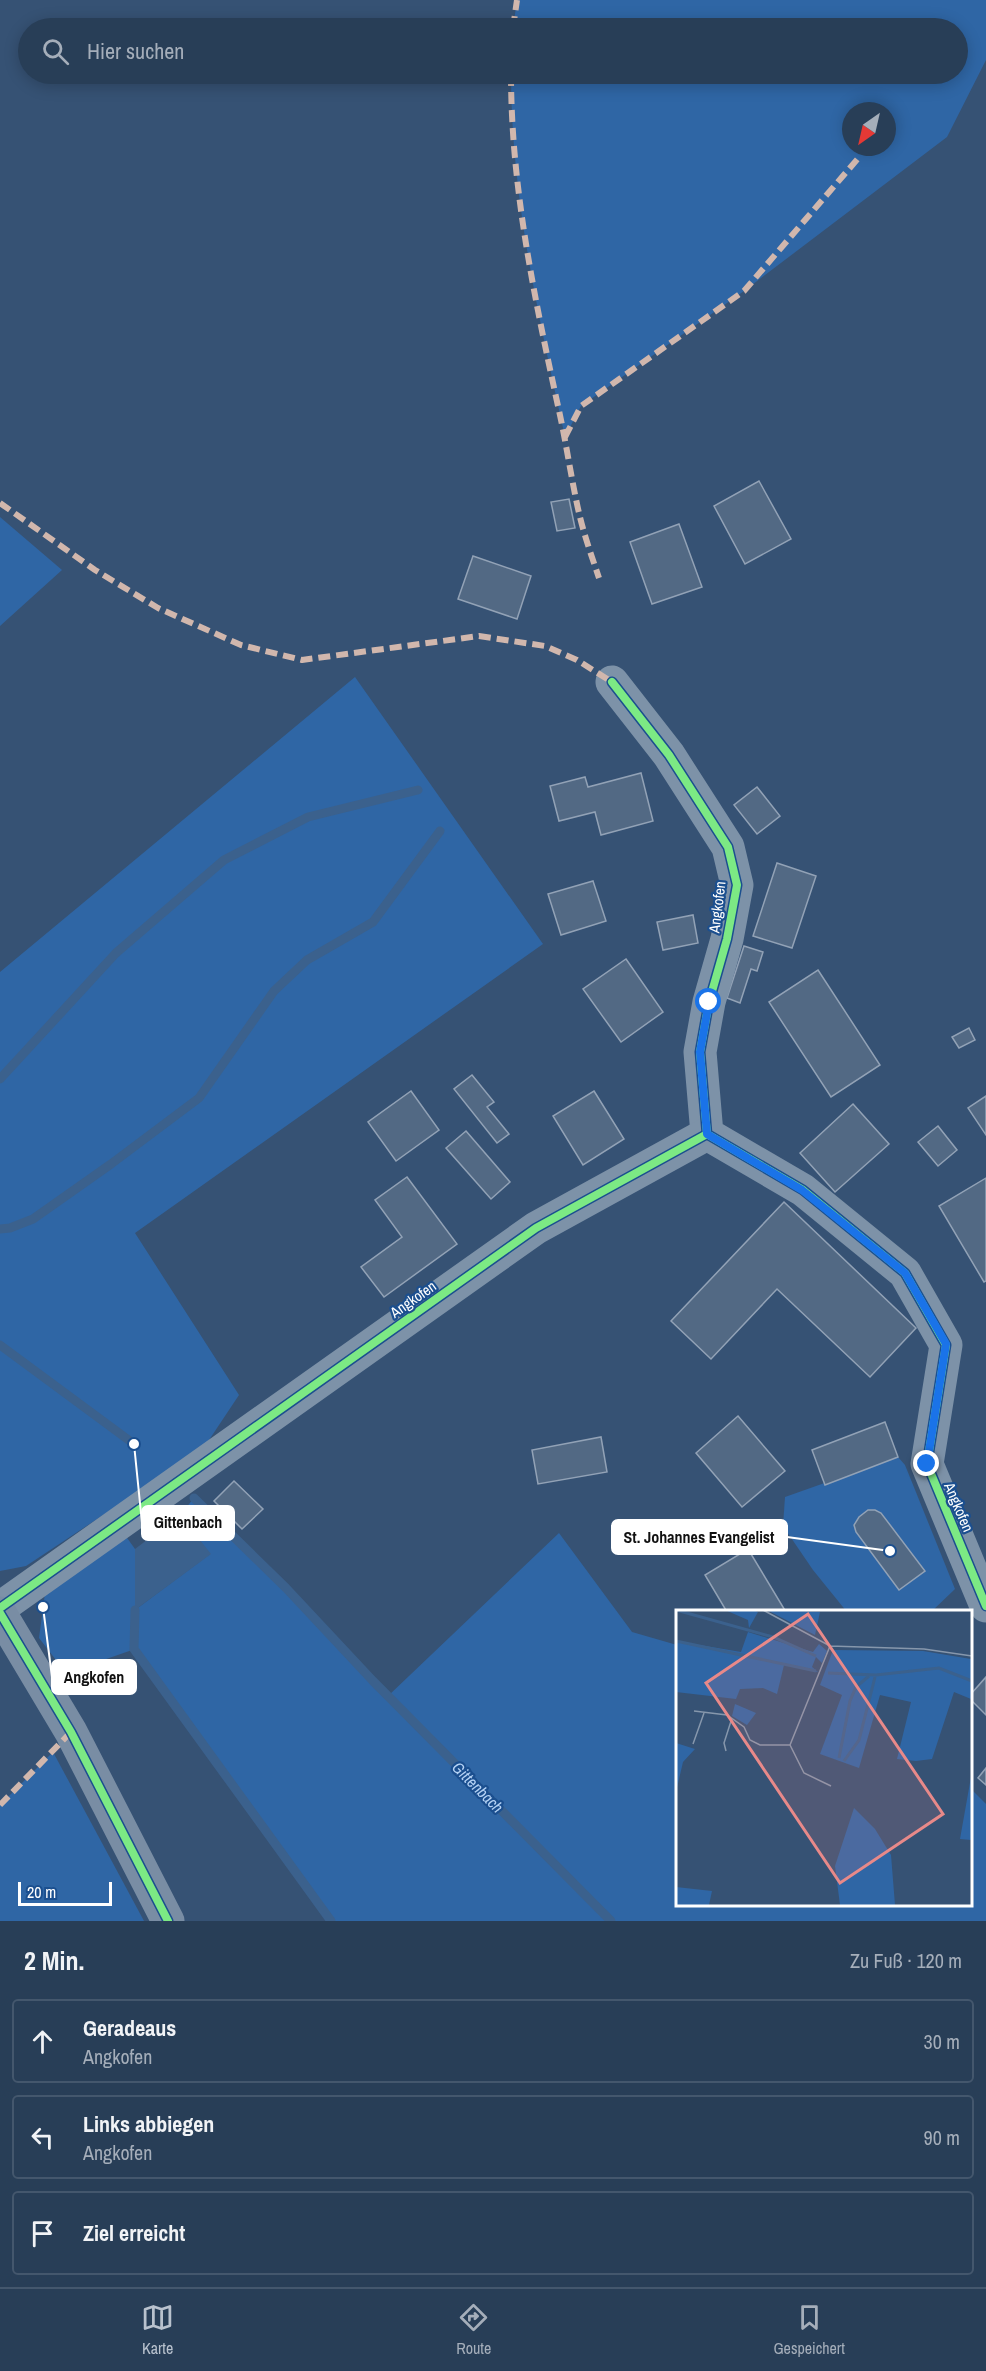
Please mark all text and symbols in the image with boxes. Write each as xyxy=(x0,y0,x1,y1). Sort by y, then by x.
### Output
search box xyxy=(18,18,968,84)
icon: search xyxy=(39,35,72,68)
text: Hier suchen xyxy=(87,36,184,66)
north arrow xyxy=(842,102,896,156)
street label: Angkofen xyxy=(703,880,731,935)
route start xyxy=(695,988,721,1014)
street label: Angkofen xyxy=(385,1275,440,1323)
route end xyxy=(913,1450,939,1476)
street label: Angkofen xyxy=(939,1478,979,1535)
callout: Gittenbach xyxy=(142,1506,234,1540)
text: Gittenbach xyxy=(154,1511,222,1533)
callout: St. Johannes Evangelist xyxy=(612,1520,787,1554)
text: St. Johannes Evangelist xyxy=(624,1526,775,1548)
inset map xyxy=(676,1610,971,1906)
callout: Angkofen xyxy=(52,1660,136,1694)
text: Angkofen xyxy=(64,1666,124,1688)
water label: Gittenbach xyxy=(448,1757,508,1817)
scale bar xyxy=(18,1879,112,1906)
text: 20 m xyxy=(27,1881,56,1903)
text: 2 Min. xyxy=(24,1943,84,1978)
text: Zu Fuß · 120 m xyxy=(850,1947,962,1974)
text: Geradeaus xyxy=(83,2013,176,2043)
icon: ahead xyxy=(26,2025,59,2058)
text: 30 m xyxy=(924,2028,960,2055)
text: Angkofen xyxy=(83,2043,152,2070)
text: Links abbiegen xyxy=(83,2109,214,2139)
icon: left xyxy=(26,2121,59,2154)
text: 90 m xyxy=(924,2124,960,2151)
text: Angkofen xyxy=(83,2139,152,2166)
icon: arrive xyxy=(26,2217,59,2250)
text: Ziel erreicht xyxy=(83,2218,185,2248)
tab: Karte xyxy=(141,2301,174,2359)
tab: Route xyxy=(456,2301,491,2359)
tab: Gespeichert xyxy=(773,2301,845,2359)

